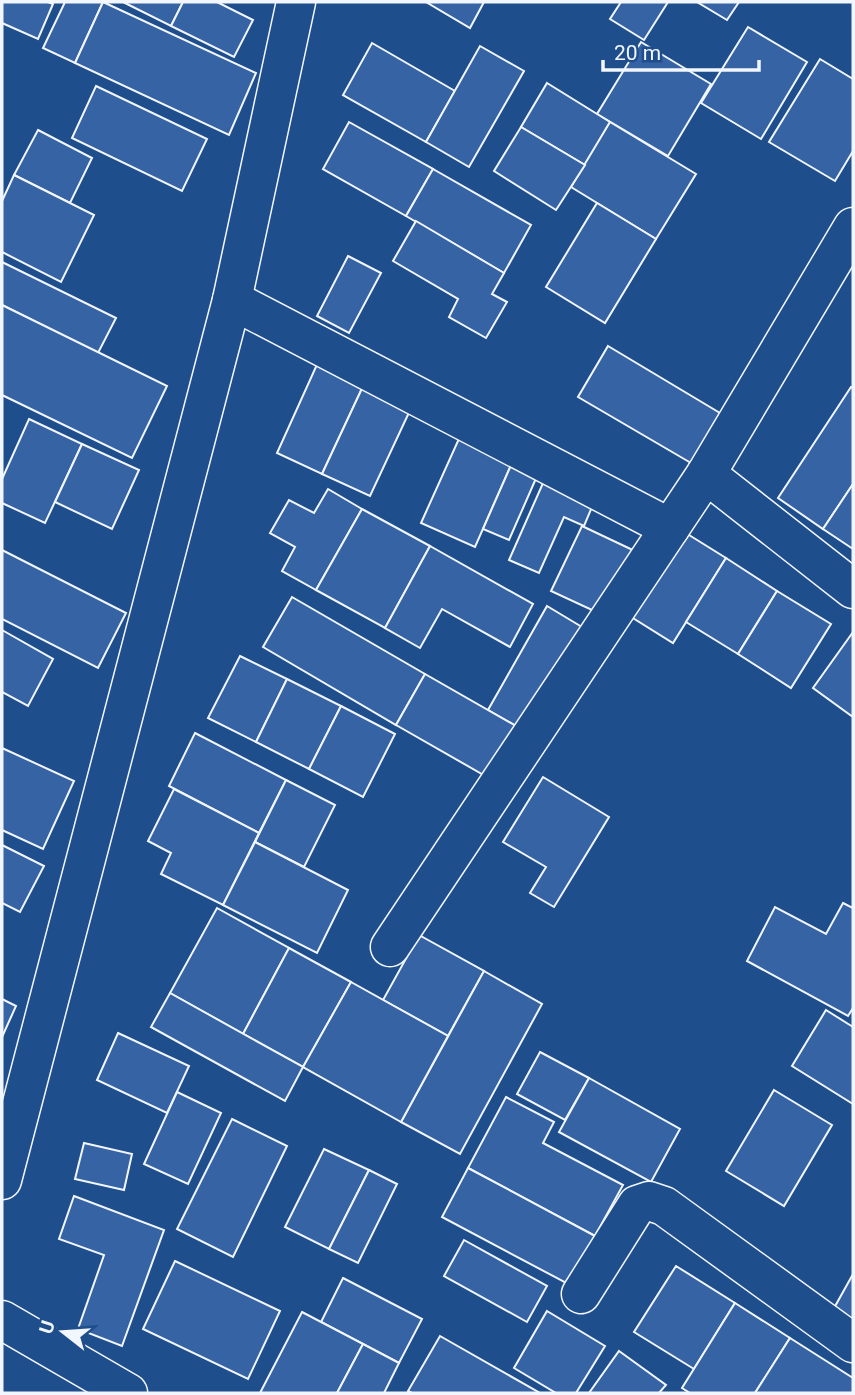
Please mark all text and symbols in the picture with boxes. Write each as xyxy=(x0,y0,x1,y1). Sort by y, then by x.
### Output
scale bar xyxy=(603,28,759,72)
text: 20 m xyxy=(614,41,661,65)
north arrow xyxy=(28,1297,98,1367)
text: U xyxy=(34,1318,60,1337)

